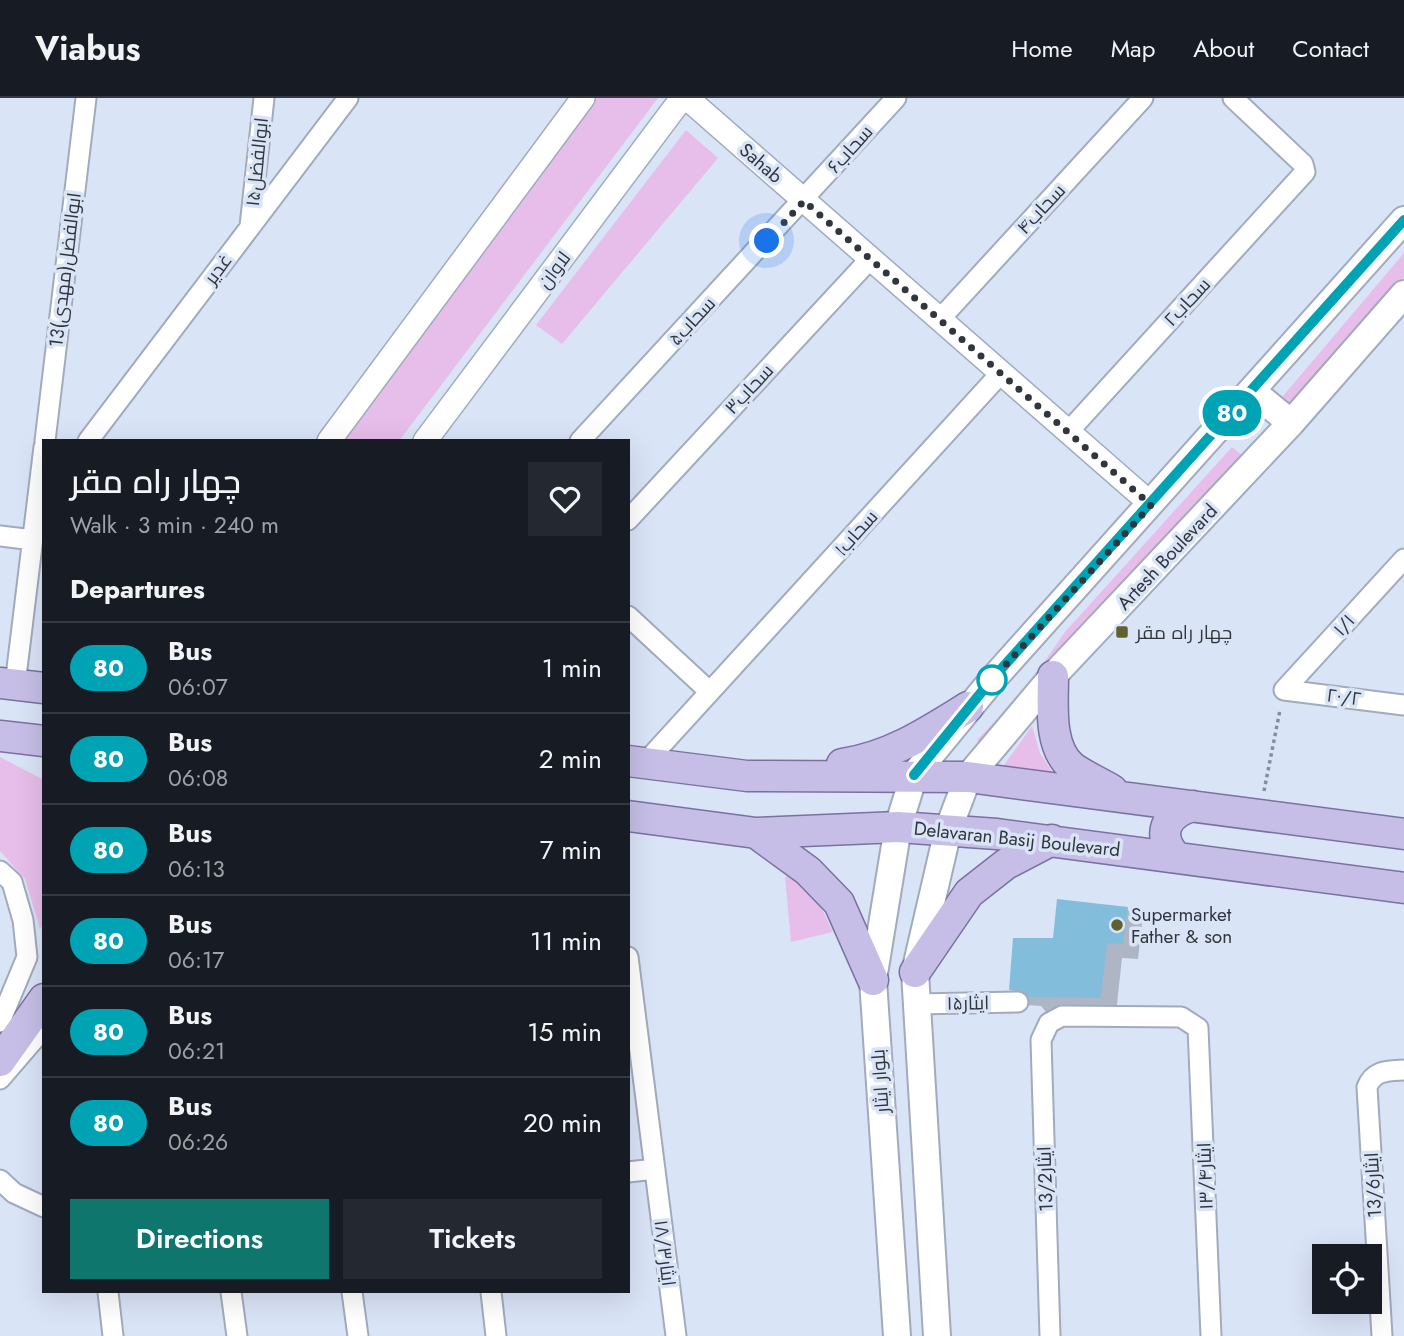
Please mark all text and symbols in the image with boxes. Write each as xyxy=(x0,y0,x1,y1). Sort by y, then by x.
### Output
text: Viabus xyxy=(35,25,141,72)
text: Home xyxy=(1011,31,1073,66)
text: Map xyxy=(1111,31,1155,66)
text: About xyxy=(1193,31,1254,66)
text: Contact xyxy=(1292,31,1369,66)
street label: ابوالفضل۱۵ xyxy=(239,116,275,208)
street label: ۶سحاب xyxy=(821,119,879,179)
street label: Sahab xyxy=(733,137,789,190)
street label: ۴سحاب xyxy=(1011,178,1071,240)
street label: 13ابوالفضل(مهدی) xyxy=(42,191,88,349)
your location xyxy=(749,223,784,258)
street label: لاوان xyxy=(531,246,577,294)
street label: غدیر xyxy=(197,248,238,291)
street label: ۲سحاب xyxy=(1157,272,1217,332)
street label: ۵سحاب xyxy=(662,291,722,351)
street label: ۳سحاب xyxy=(718,358,780,420)
line badge: 80 xyxy=(1200,390,1264,436)
text: 80 xyxy=(1217,395,1247,430)
text: چهار راه مقر‍ xyxy=(70,458,241,505)
button: heart xyxy=(528,462,602,536)
street label: Artesh Boulevard xyxy=(1111,498,1223,616)
street label: ۱سحاب xyxy=(828,504,884,562)
text: Walk · 3 min · 240 m xyxy=(70,508,279,542)
text: Departures xyxy=(70,570,205,608)
street label: ۱/۱ xyxy=(1327,608,1361,642)
place label: چهار راه مقر xyxy=(1135,619,1232,646)
marker: چهار راه مقر xyxy=(1114,624,1130,640)
text: Bus xyxy=(168,632,212,670)
text: 1 min xyxy=(542,649,602,687)
text: 80 xyxy=(93,650,124,685)
unlabelled marker xyxy=(977,665,1007,695)
text: 06:07 xyxy=(168,670,228,704)
street label: ۲۰/۲ xyxy=(1325,681,1363,713)
text: Bus xyxy=(168,723,212,761)
text: 2 min xyxy=(539,740,602,778)
text: 80 xyxy=(93,741,124,776)
text: 06:08 xyxy=(168,761,228,795)
text: Bus xyxy=(168,814,212,852)
street label: Delavaran Basij Boulevard xyxy=(912,815,1122,863)
text: 7 min xyxy=(540,831,602,869)
text: 80 xyxy=(93,832,124,867)
text: 06:13 xyxy=(168,852,225,886)
place label: Supermarket Father & son xyxy=(1131,901,1232,950)
text: Bus xyxy=(168,905,212,943)
marker: Supermarket Father & son xyxy=(1109,917,1125,933)
text: 11 min xyxy=(530,922,602,960)
text: 80 xyxy=(93,923,124,958)
text: 06:17 xyxy=(168,943,224,977)
street label: ایثار۱۵ xyxy=(946,989,990,1017)
text: Bus xyxy=(168,996,212,1034)
text: 15 min xyxy=(527,1013,602,1051)
text: 80 xyxy=(93,1014,124,1049)
text: 06:21 xyxy=(168,1034,225,1068)
street label: بلوار ایثار xyxy=(864,1048,896,1115)
text: Bus xyxy=(168,1087,212,1125)
text: 20 min xyxy=(523,1104,602,1142)
text: 80 xyxy=(93,1105,124,1140)
text: 06:26 xyxy=(168,1125,228,1159)
street label: ایثار۱۳/۴ xyxy=(1190,1142,1220,1210)
street label: ایثار13/2 xyxy=(1030,1146,1060,1212)
street label: ایثار13/6 xyxy=(1358,1151,1388,1219)
button: Directions xyxy=(70,1199,329,1279)
button: Tickets xyxy=(343,1199,602,1279)
street label: ایثار۱۸/۳ xyxy=(648,1218,682,1288)
map controls xyxy=(1312,1244,1382,1314)
button: locate xyxy=(1312,1244,1382,1314)

